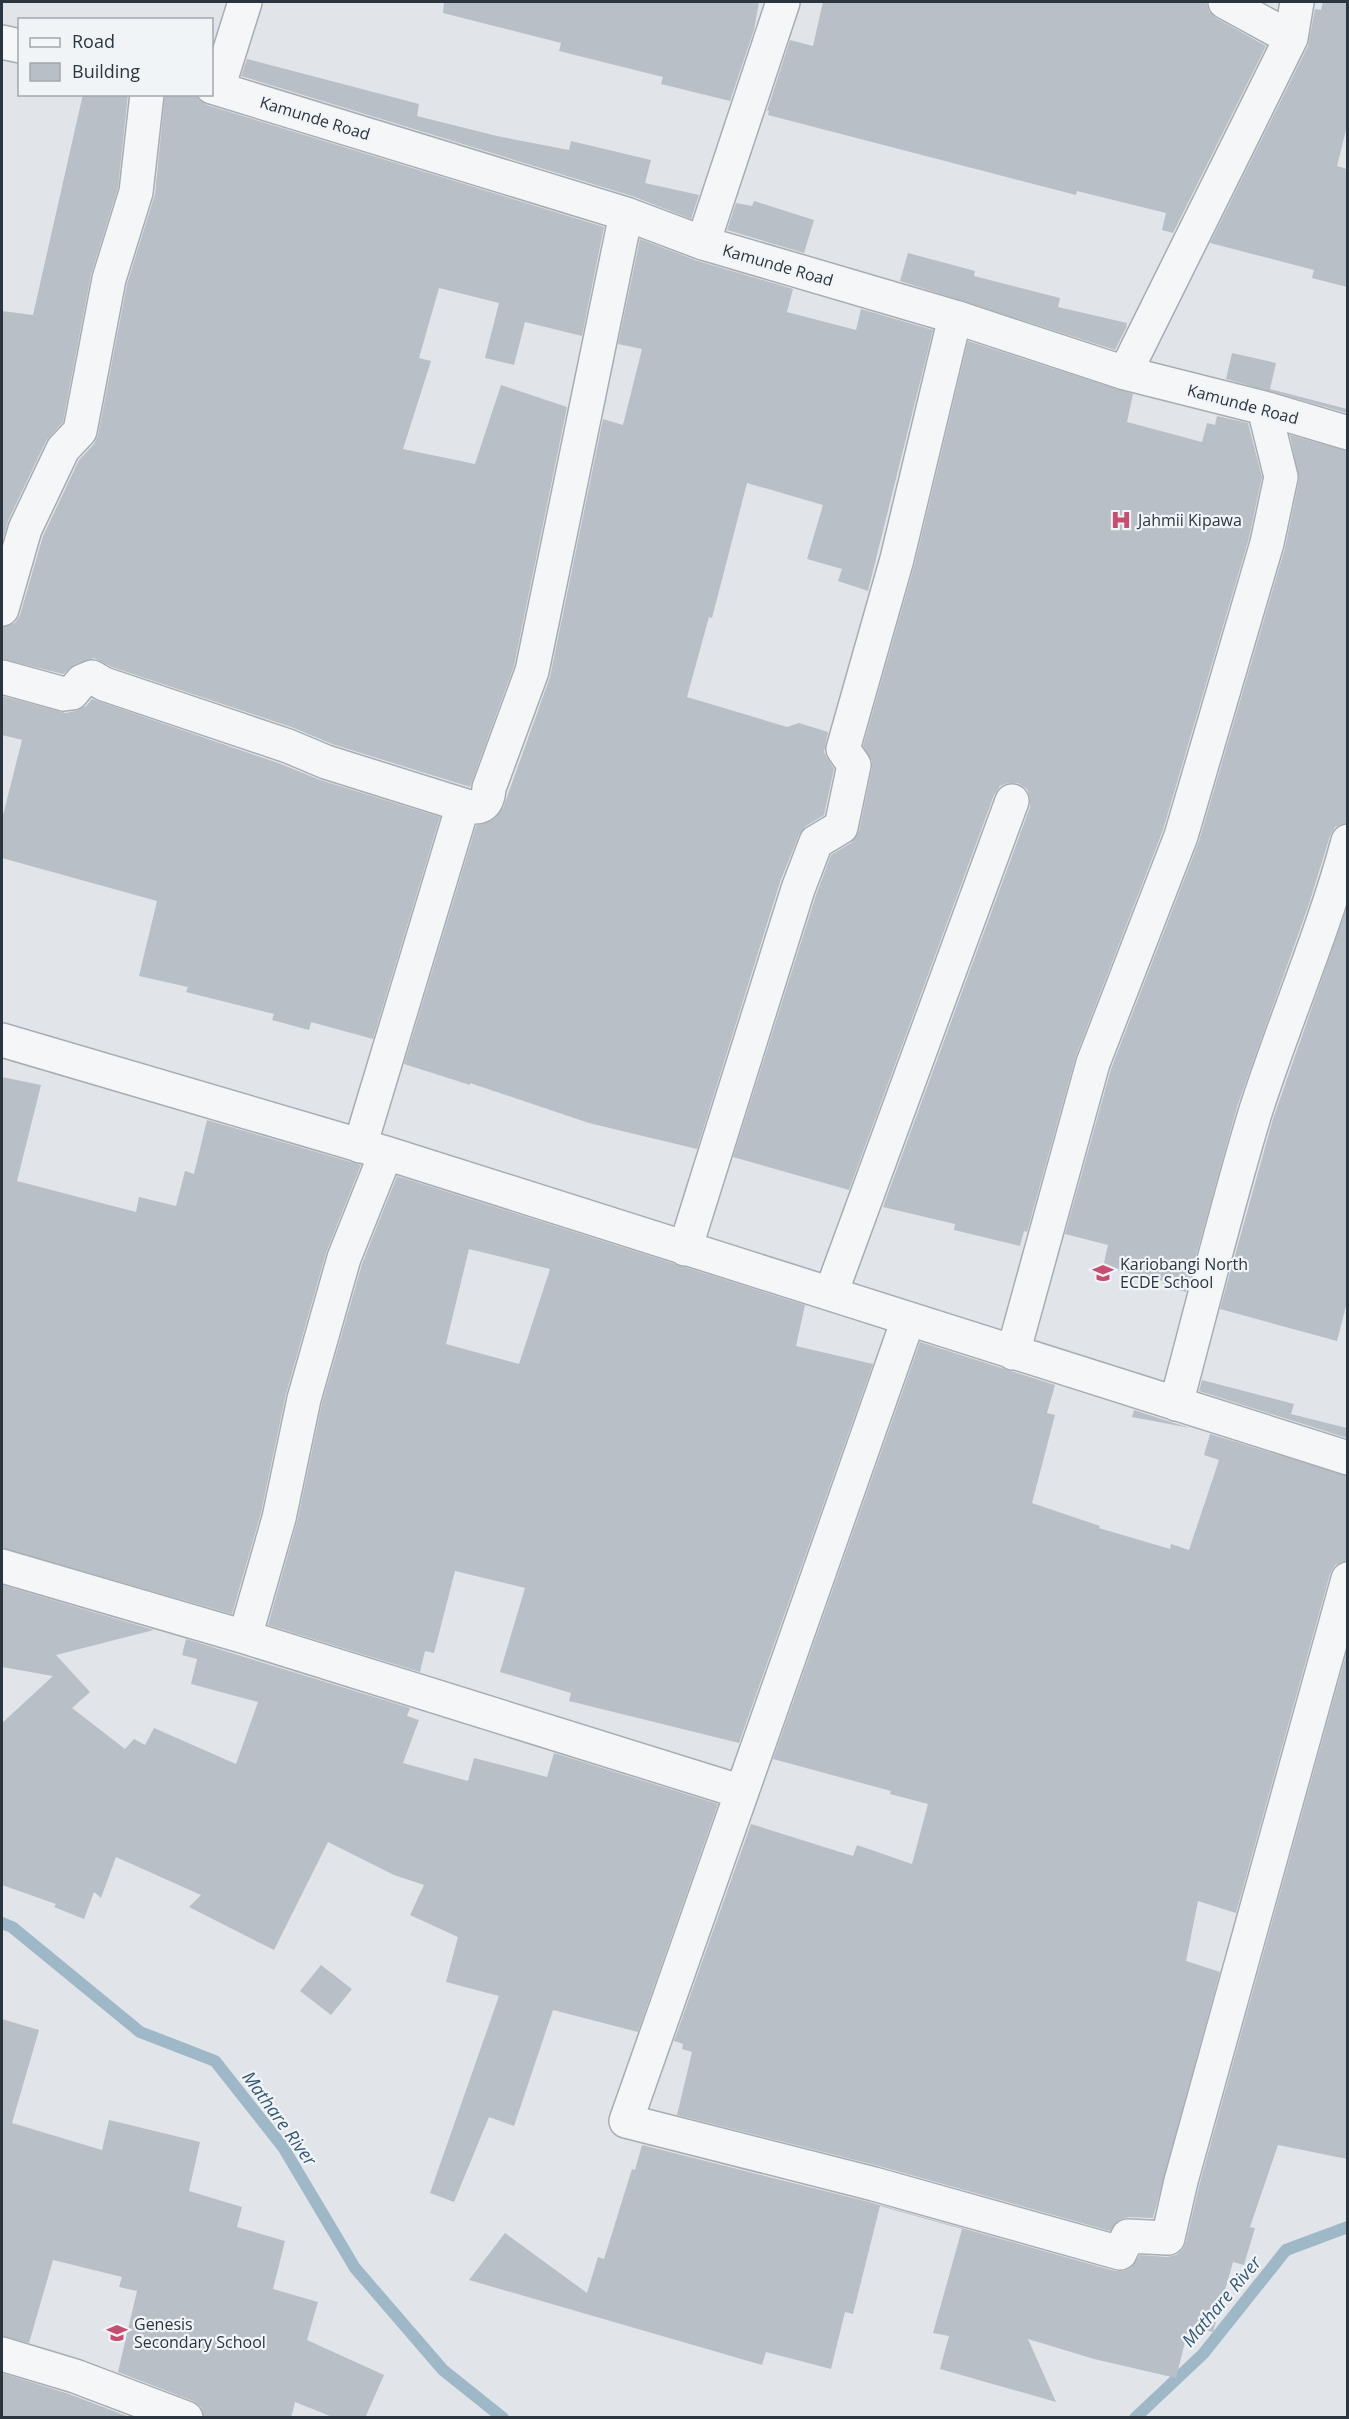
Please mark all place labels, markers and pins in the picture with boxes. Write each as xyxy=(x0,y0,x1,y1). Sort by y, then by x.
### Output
hospital icon: Jahmii Kipawa xyxy=(1109,508,1133,532)
place label: Jahmii Kipawa xyxy=(1136,509,1242,531)
place label: Kariobangi North ECDE School xyxy=(1120,1253,1248,1293)
school or university icon: Kariobangi North ECDE School xyxy=(1091,1261,1115,1285)
place label: Genesis Secondary School xyxy=(134,2313,266,2353)
school or university icon: Genesis Secondary School xyxy=(105,2321,129,2345)

